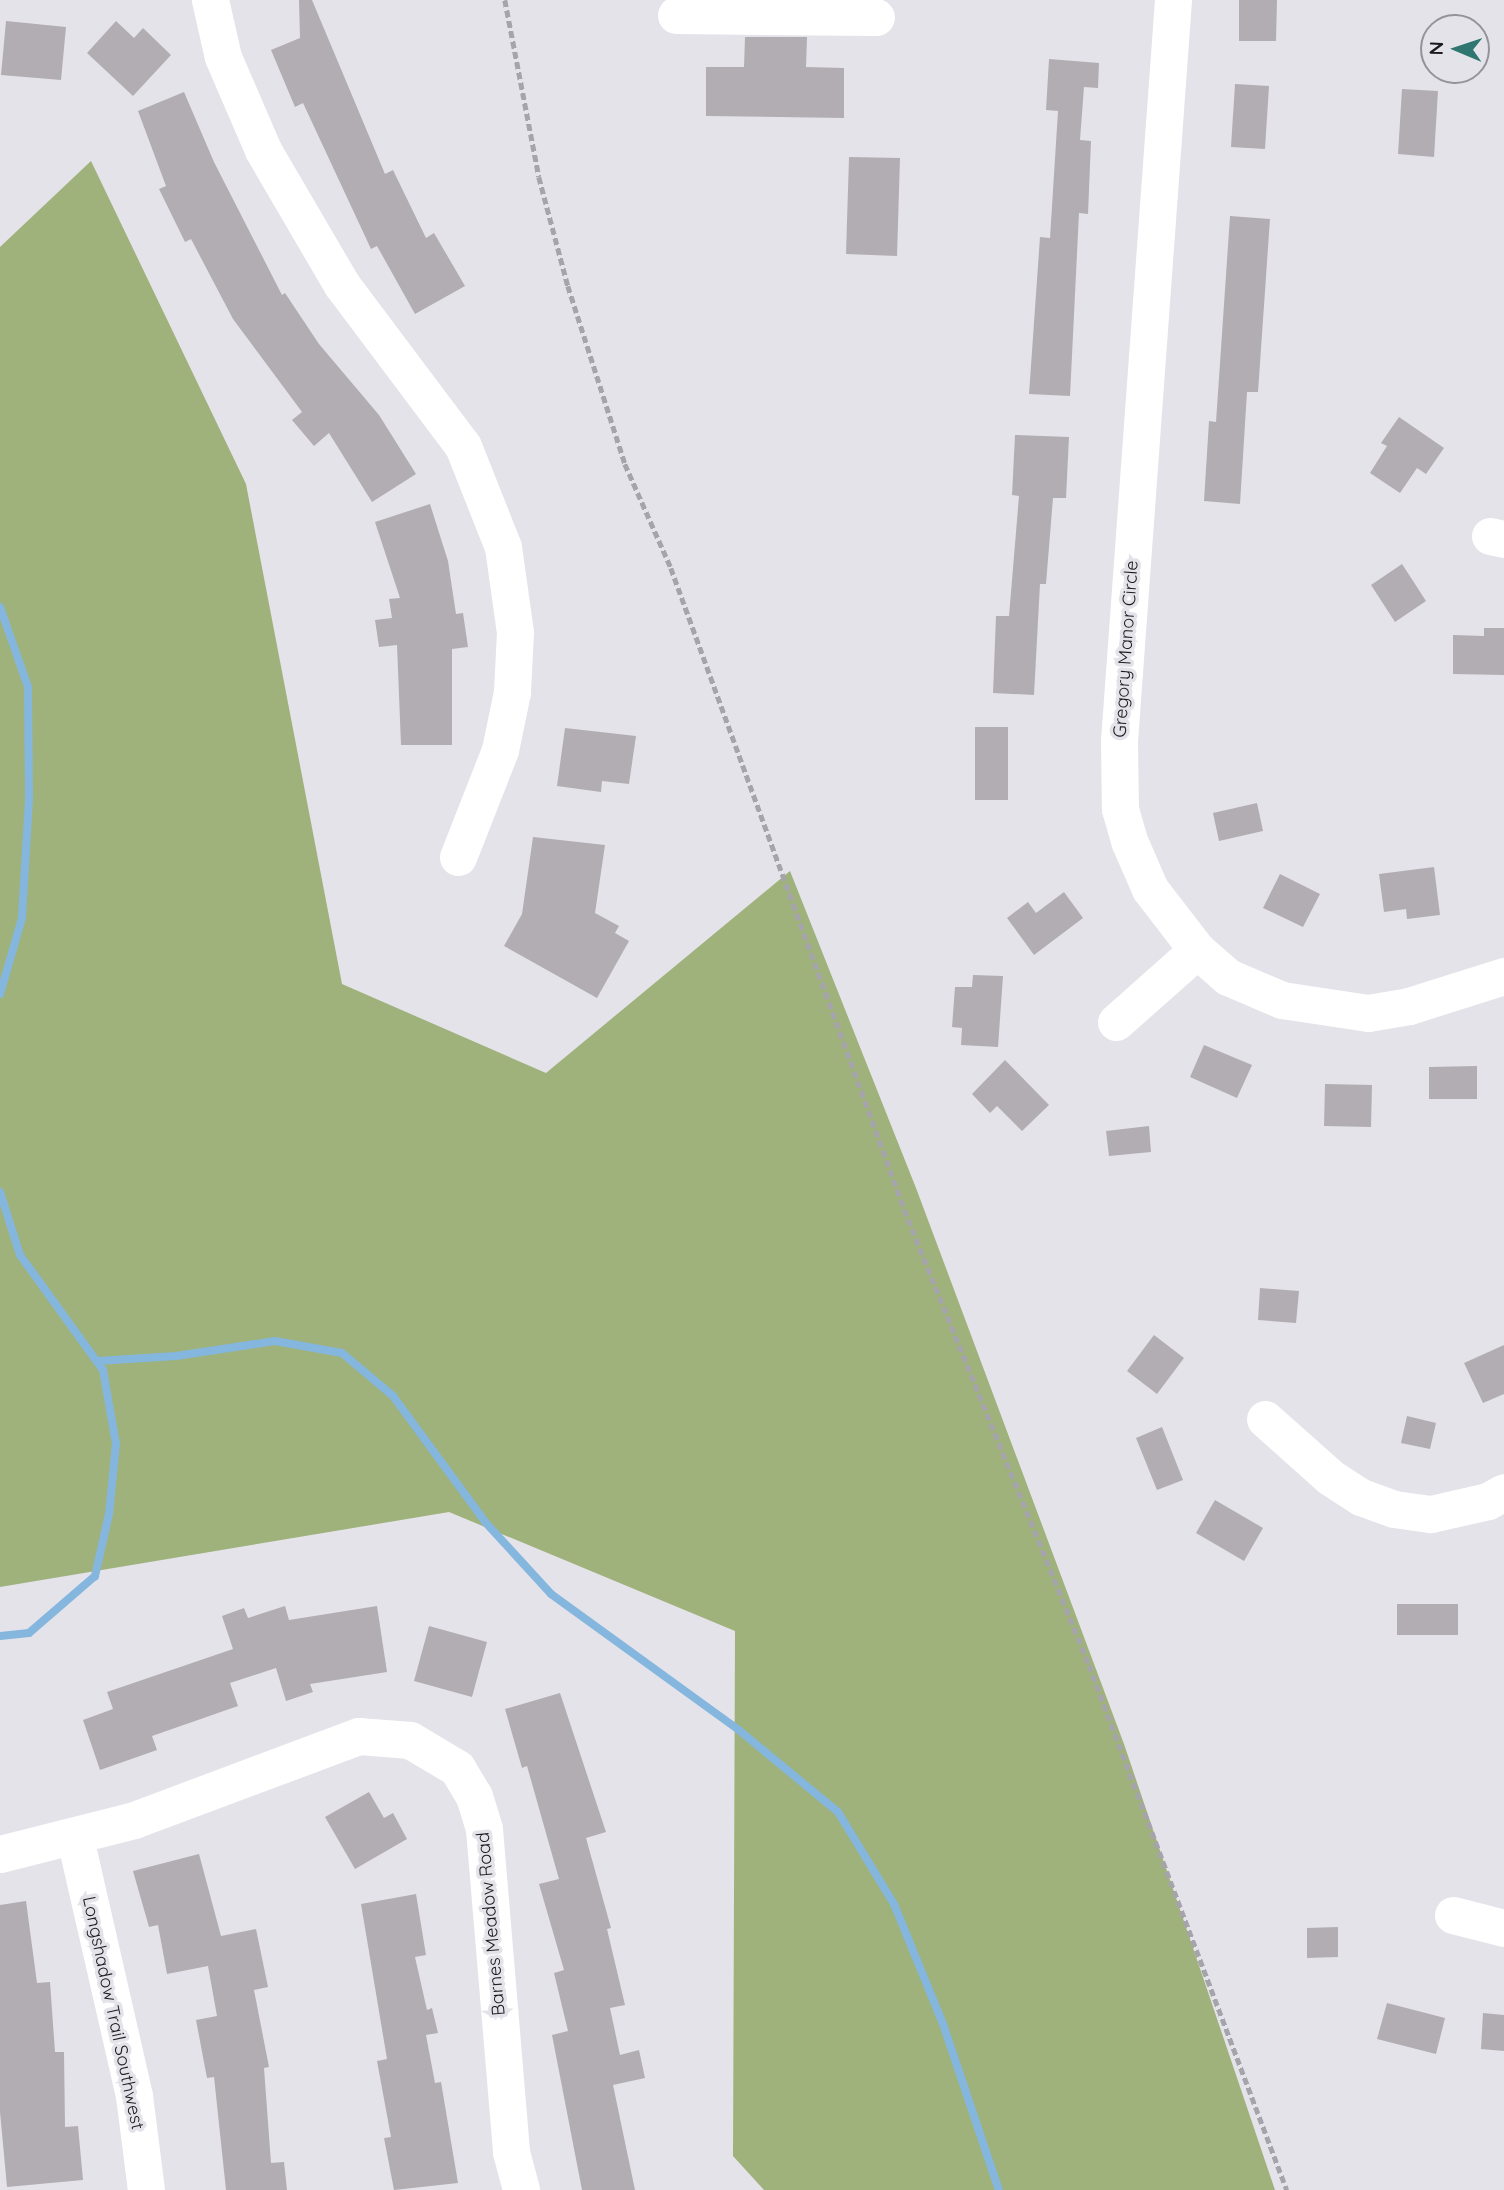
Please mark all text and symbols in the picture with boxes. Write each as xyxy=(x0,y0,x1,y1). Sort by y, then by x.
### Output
north arrow xyxy=(1420,14,1490,84)
text: N xyxy=(1424,41,1448,56)
street label: Gregory Manor Circle xyxy=(1109,560,1143,738)
street label: Barnes Meadow Road xyxy=(472,1831,510,2017)
street label: Longshadow Trail Southwest xyxy=(78,1894,148,2132)

